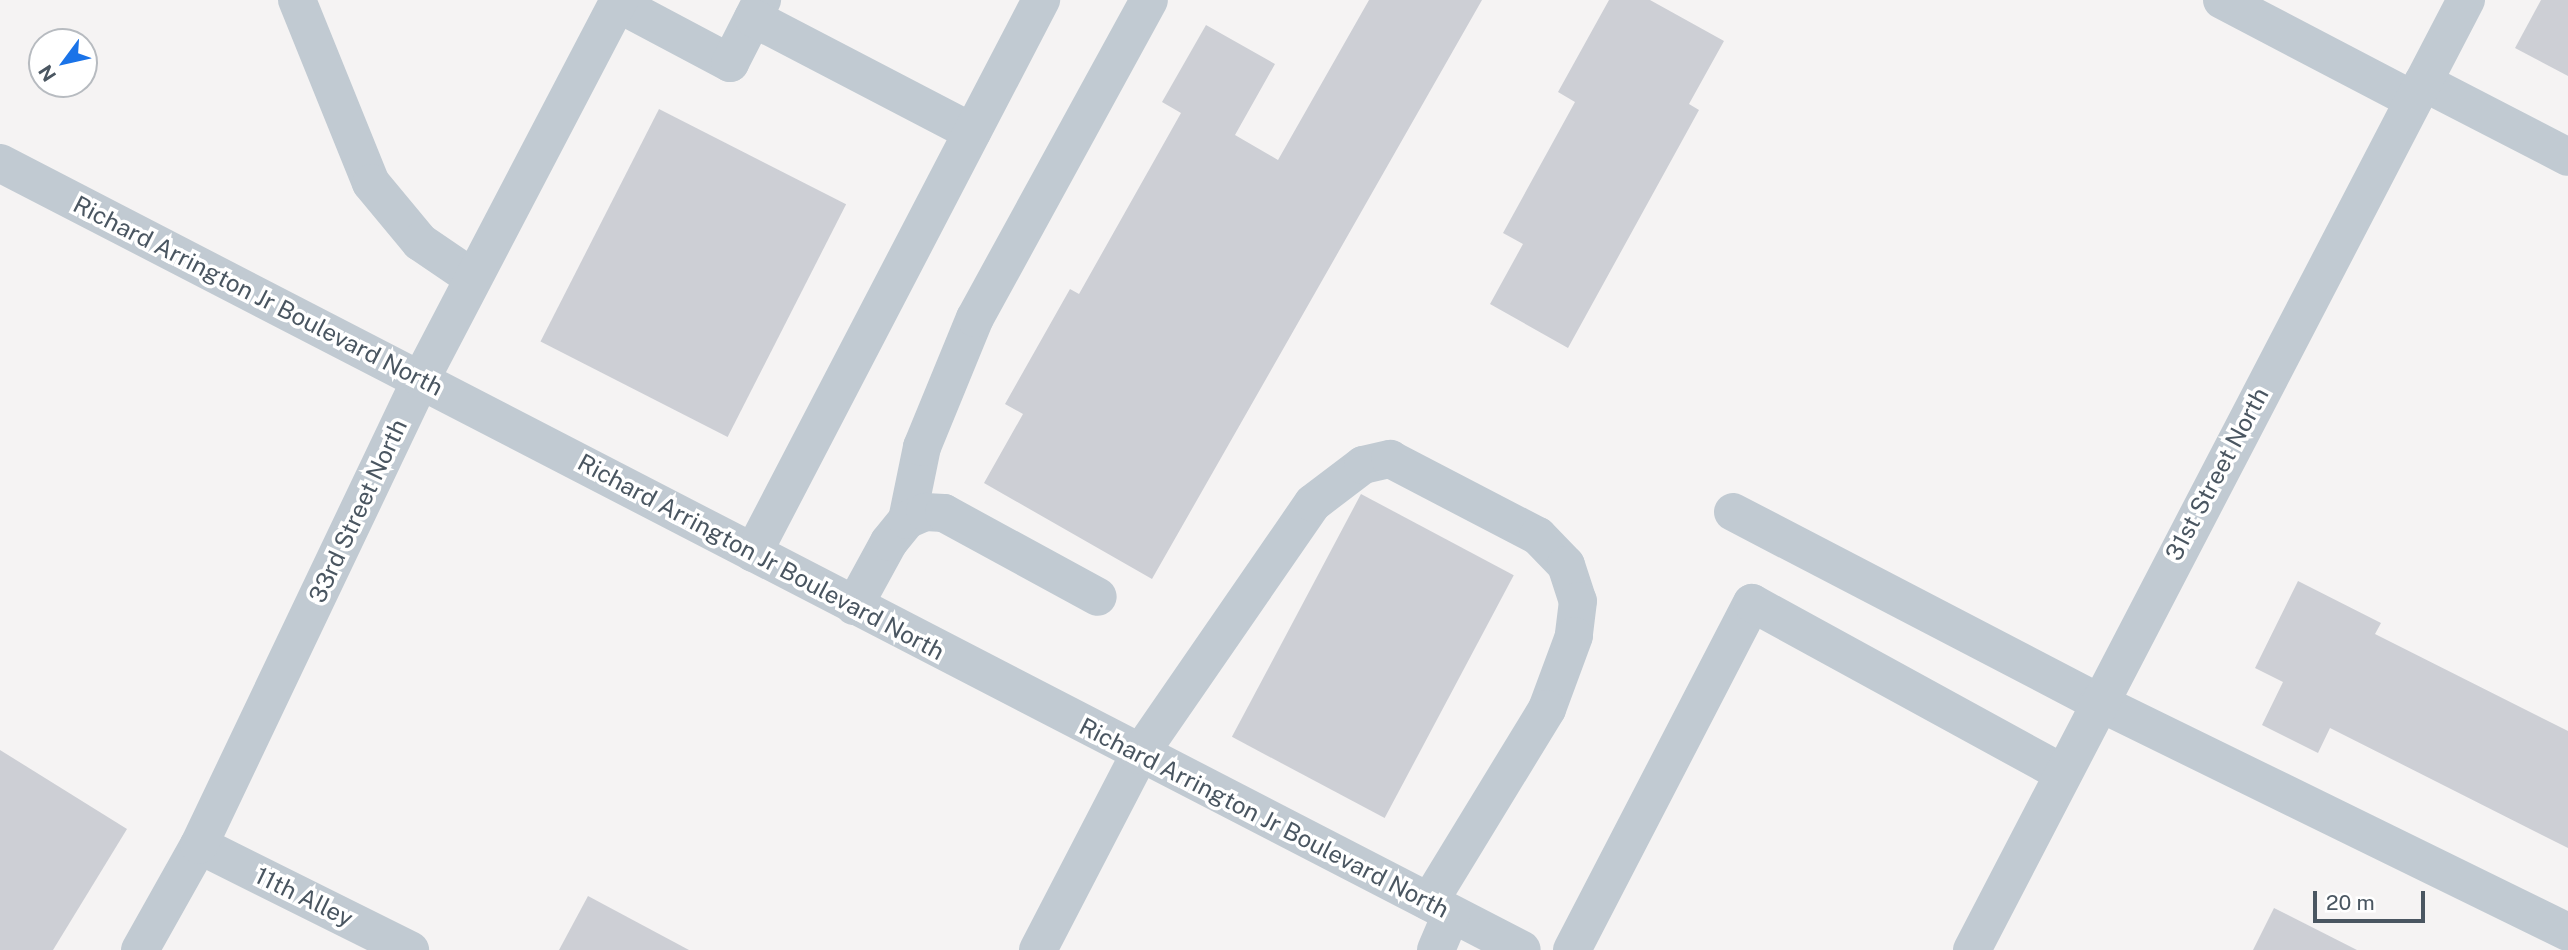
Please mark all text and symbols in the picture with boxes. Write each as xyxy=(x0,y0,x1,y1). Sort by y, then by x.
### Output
north arrow xyxy=(28,28,98,98)
text: N xyxy=(34,61,60,86)
street label: Richard Arrington Jr Boulevard North xyxy=(68,190,448,402)
street label: 31st Street North xyxy=(2159,383,2275,565)
street label: 33rd Street North xyxy=(303,415,413,607)
street label: Richard Arrington Jr Boulevard North xyxy=(573,448,949,666)
street label: Richard Arrington Jr Boulevard North xyxy=(1074,712,1454,924)
street label: 11th Alley xyxy=(250,861,358,933)
scale bar xyxy=(2316,876,2428,920)
text: 20 m xyxy=(2326,890,2375,915)

